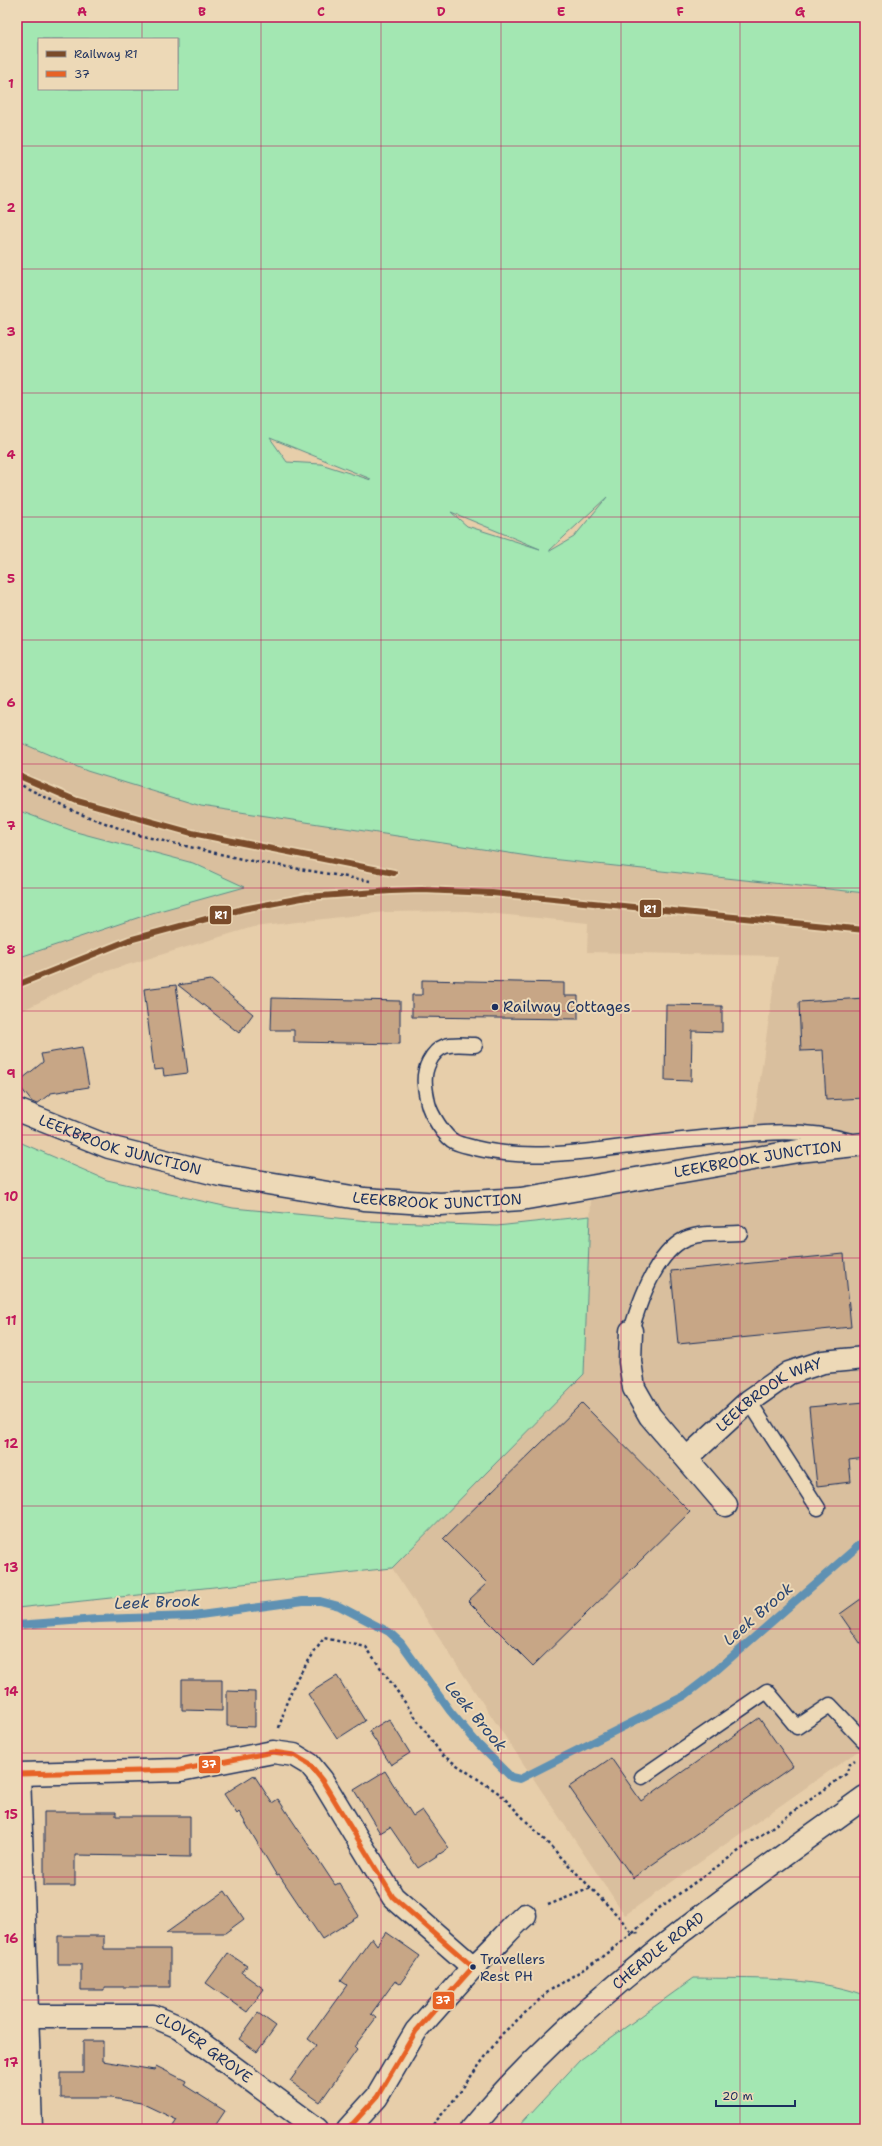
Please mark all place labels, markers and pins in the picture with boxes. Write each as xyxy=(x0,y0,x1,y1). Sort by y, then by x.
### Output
place label: Railway Cottages xyxy=(503,997,631,1017)
marker: Railway Cottages xyxy=(490,1002,500,1012)
place label: Travellers Rest PH xyxy=(480,1950,545,1985)
marker: Travellers Rest PH xyxy=(468,1962,478,1972)

